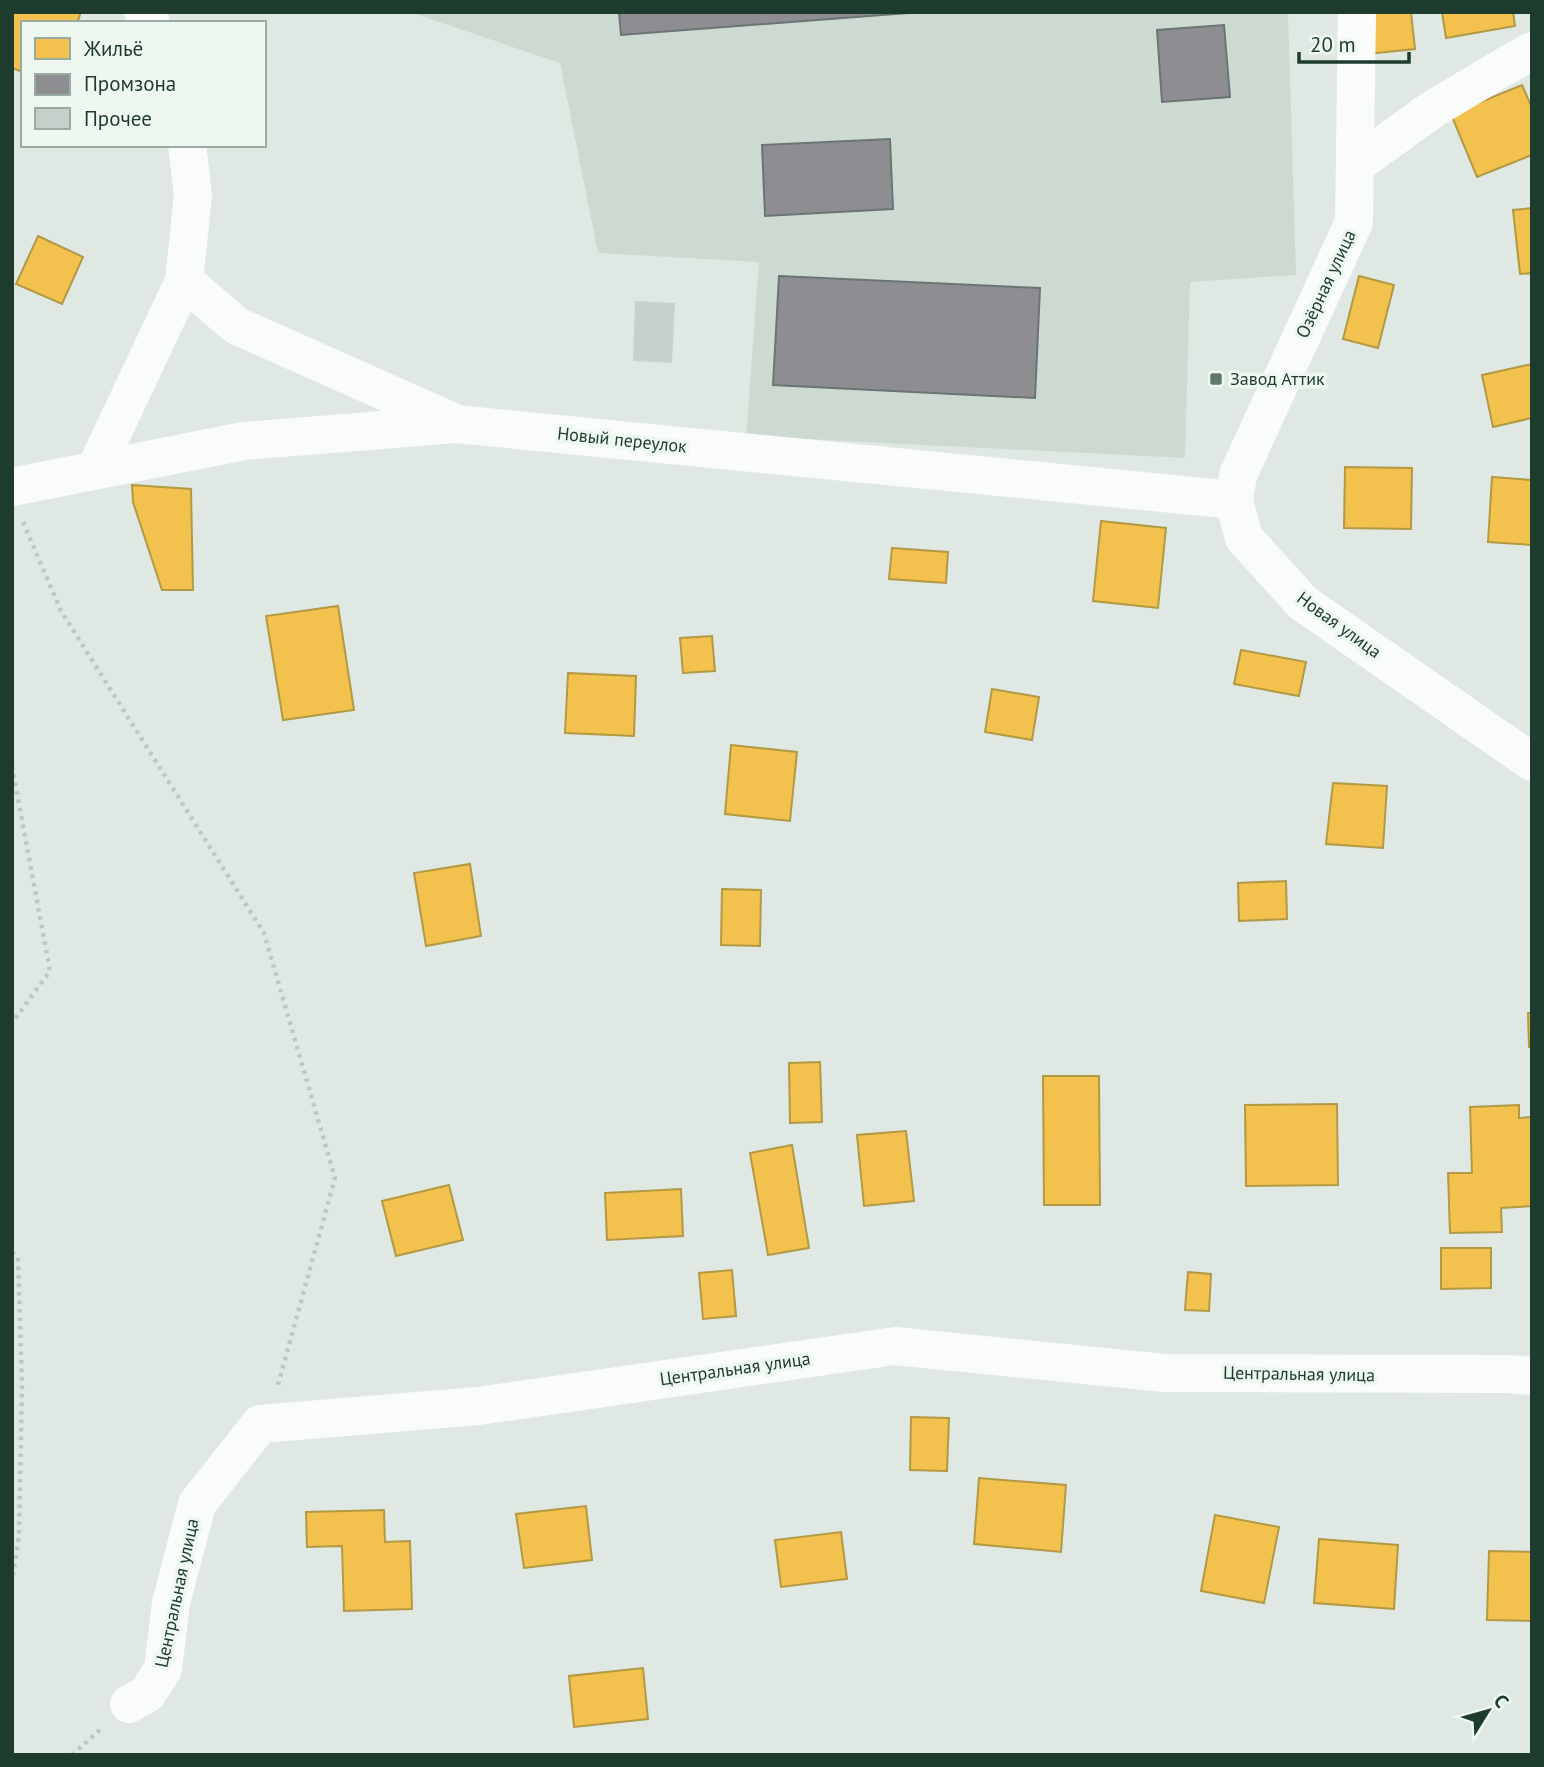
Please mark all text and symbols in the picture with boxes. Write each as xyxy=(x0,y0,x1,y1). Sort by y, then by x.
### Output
legend xyxy=(21,21,266,147)
scale bar xyxy=(1299,21,1409,65)
text: 20 m xyxy=(1310,31,1356,58)
text: Жильё xyxy=(83,35,143,62)
text: Промзона xyxy=(84,70,176,97)
text: Прочее xyxy=(84,105,152,132)
street label: Озёрная улица xyxy=(1290,226,1361,342)
place label: Завод Аттик xyxy=(1230,367,1325,390)
marker: Завод Аттик xyxy=(1208,371,1224,387)
street label: Новый переулок xyxy=(556,421,688,458)
street label: Новая улица xyxy=(1293,586,1386,663)
street label: Центральная улица xyxy=(658,1347,812,1390)
street label: Центральная улица xyxy=(1223,1361,1375,1386)
street label: Центральная улица xyxy=(149,1516,204,1670)
north arrow xyxy=(1453,1676,1523,1746)
text: С xyxy=(1489,1689,1515,1713)

